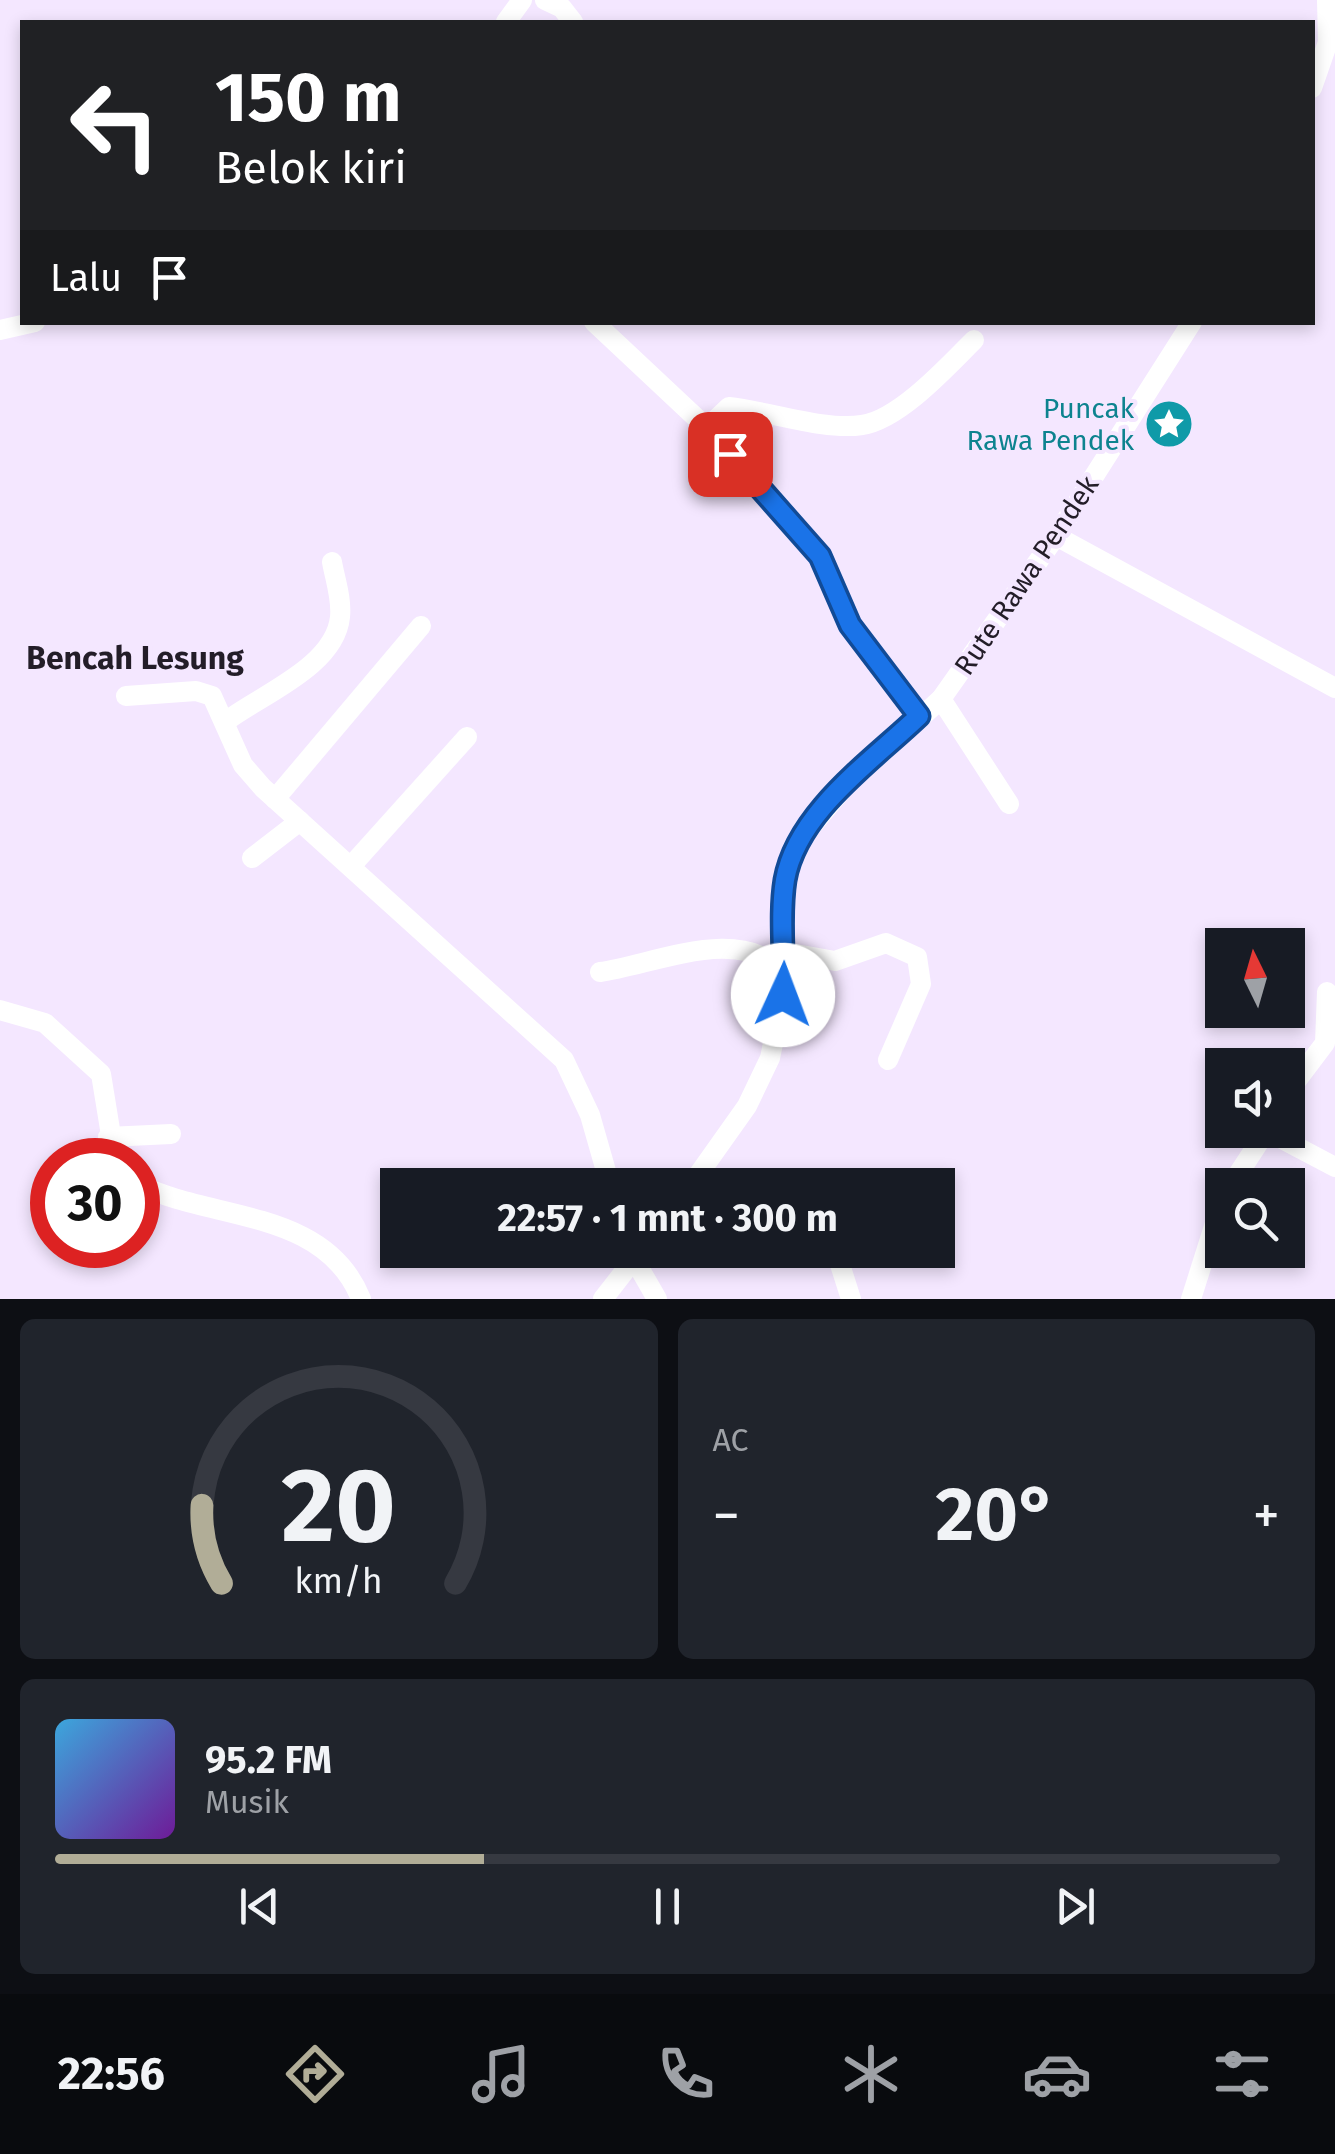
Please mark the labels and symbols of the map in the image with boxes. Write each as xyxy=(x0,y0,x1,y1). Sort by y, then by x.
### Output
place label: Puncak Rawa Pendek xyxy=(966,392,1135,457)
place icon: Puncak Rawa Pendek xyxy=(1143,398,1195,450)
pin xyxy=(688,412,773,497)
street label: Rute Rawa Pendek xyxy=(948,469,1106,681)
district label: Bencah Lesung xyxy=(26,639,244,677)
north arrow xyxy=(1205,928,1305,1028)
position arrow xyxy=(731,943,835,1047)
speed limit sign: 30 xyxy=(30,1138,160,1268)

